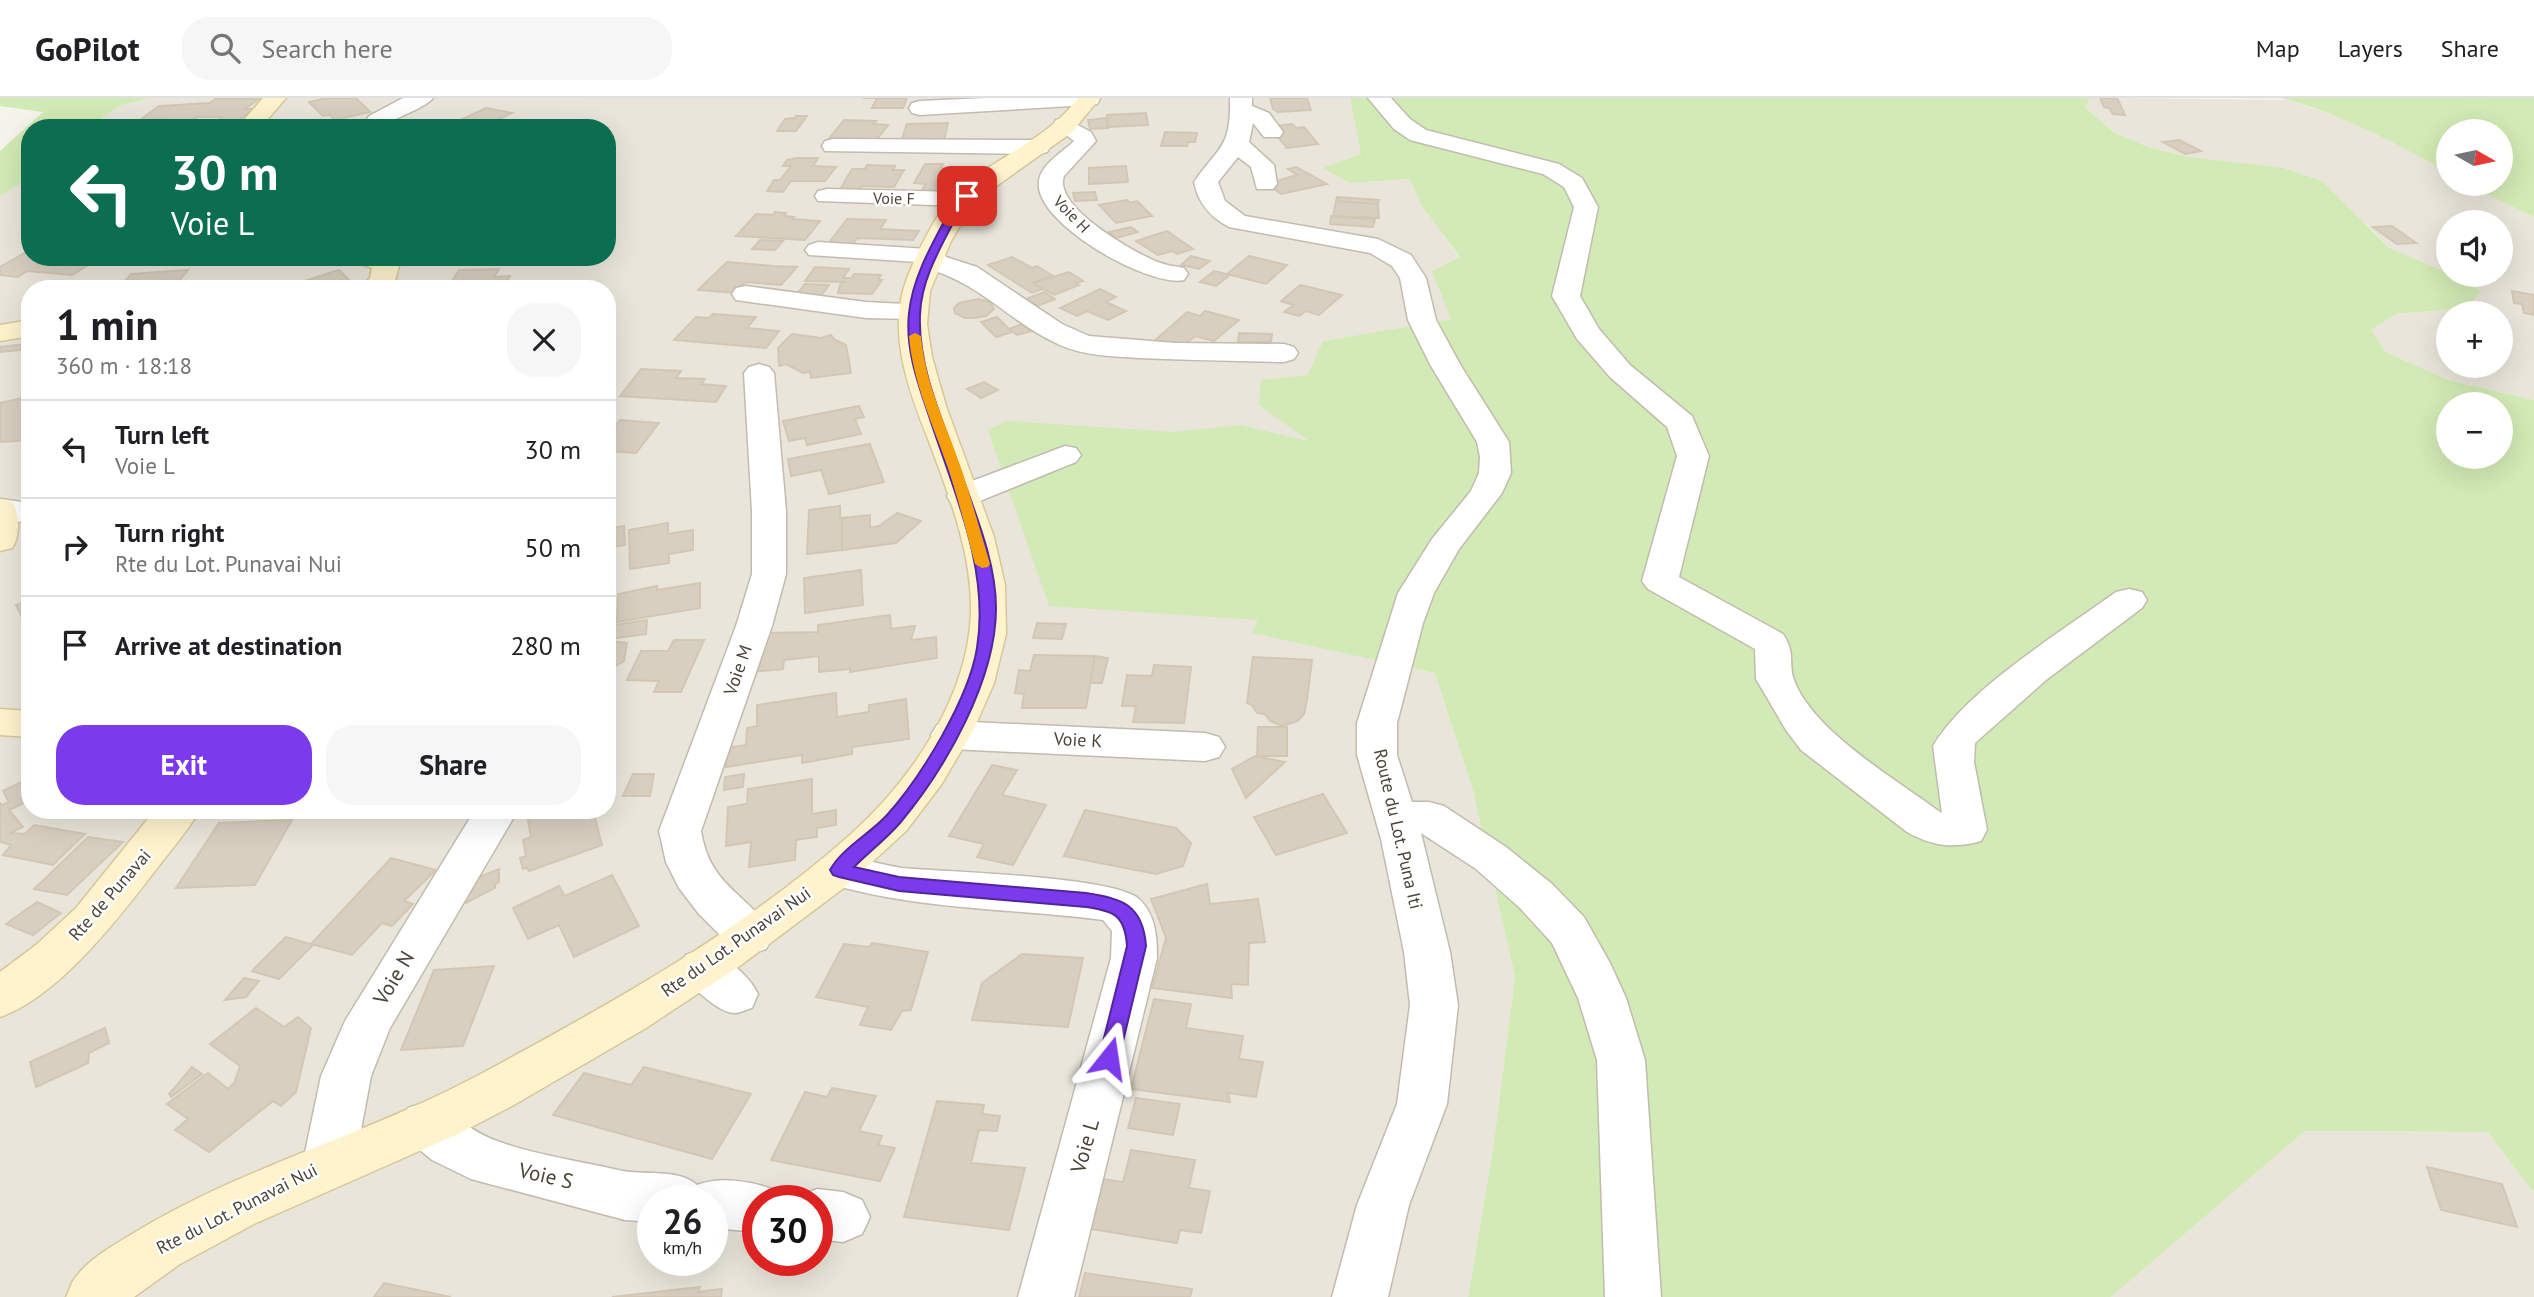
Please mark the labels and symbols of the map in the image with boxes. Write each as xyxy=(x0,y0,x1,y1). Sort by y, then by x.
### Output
north arrow xyxy=(2436,119,2513,196)
pin xyxy=(937,166,997,226)
street label: Voie F xyxy=(872,188,915,208)
street label: Voie H xyxy=(1049,190,1095,237)
street label: Voie M xyxy=(718,642,757,699)
street label: Voie K xyxy=(1052,727,1103,752)
street label: Route du Lot. Puna Iti xyxy=(1369,747,1428,911)
street label: Rte de Punavai xyxy=(64,844,156,945)
street label: Rte du Lot. Punavai Nui xyxy=(656,881,815,1002)
street label: Voie N xyxy=(367,946,420,1010)
position arrow xyxy=(1072,1021,1146,1095)
street label: Voie L xyxy=(1064,1116,1105,1177)
street label: Voie S xyxy=(515,1156,576,1195)
street label: Rte du Lot. Punavai Nui xyxy=(152,1158,321,1259)
speed limit sign: 30 xyxy=(742,1185,833,1276)

